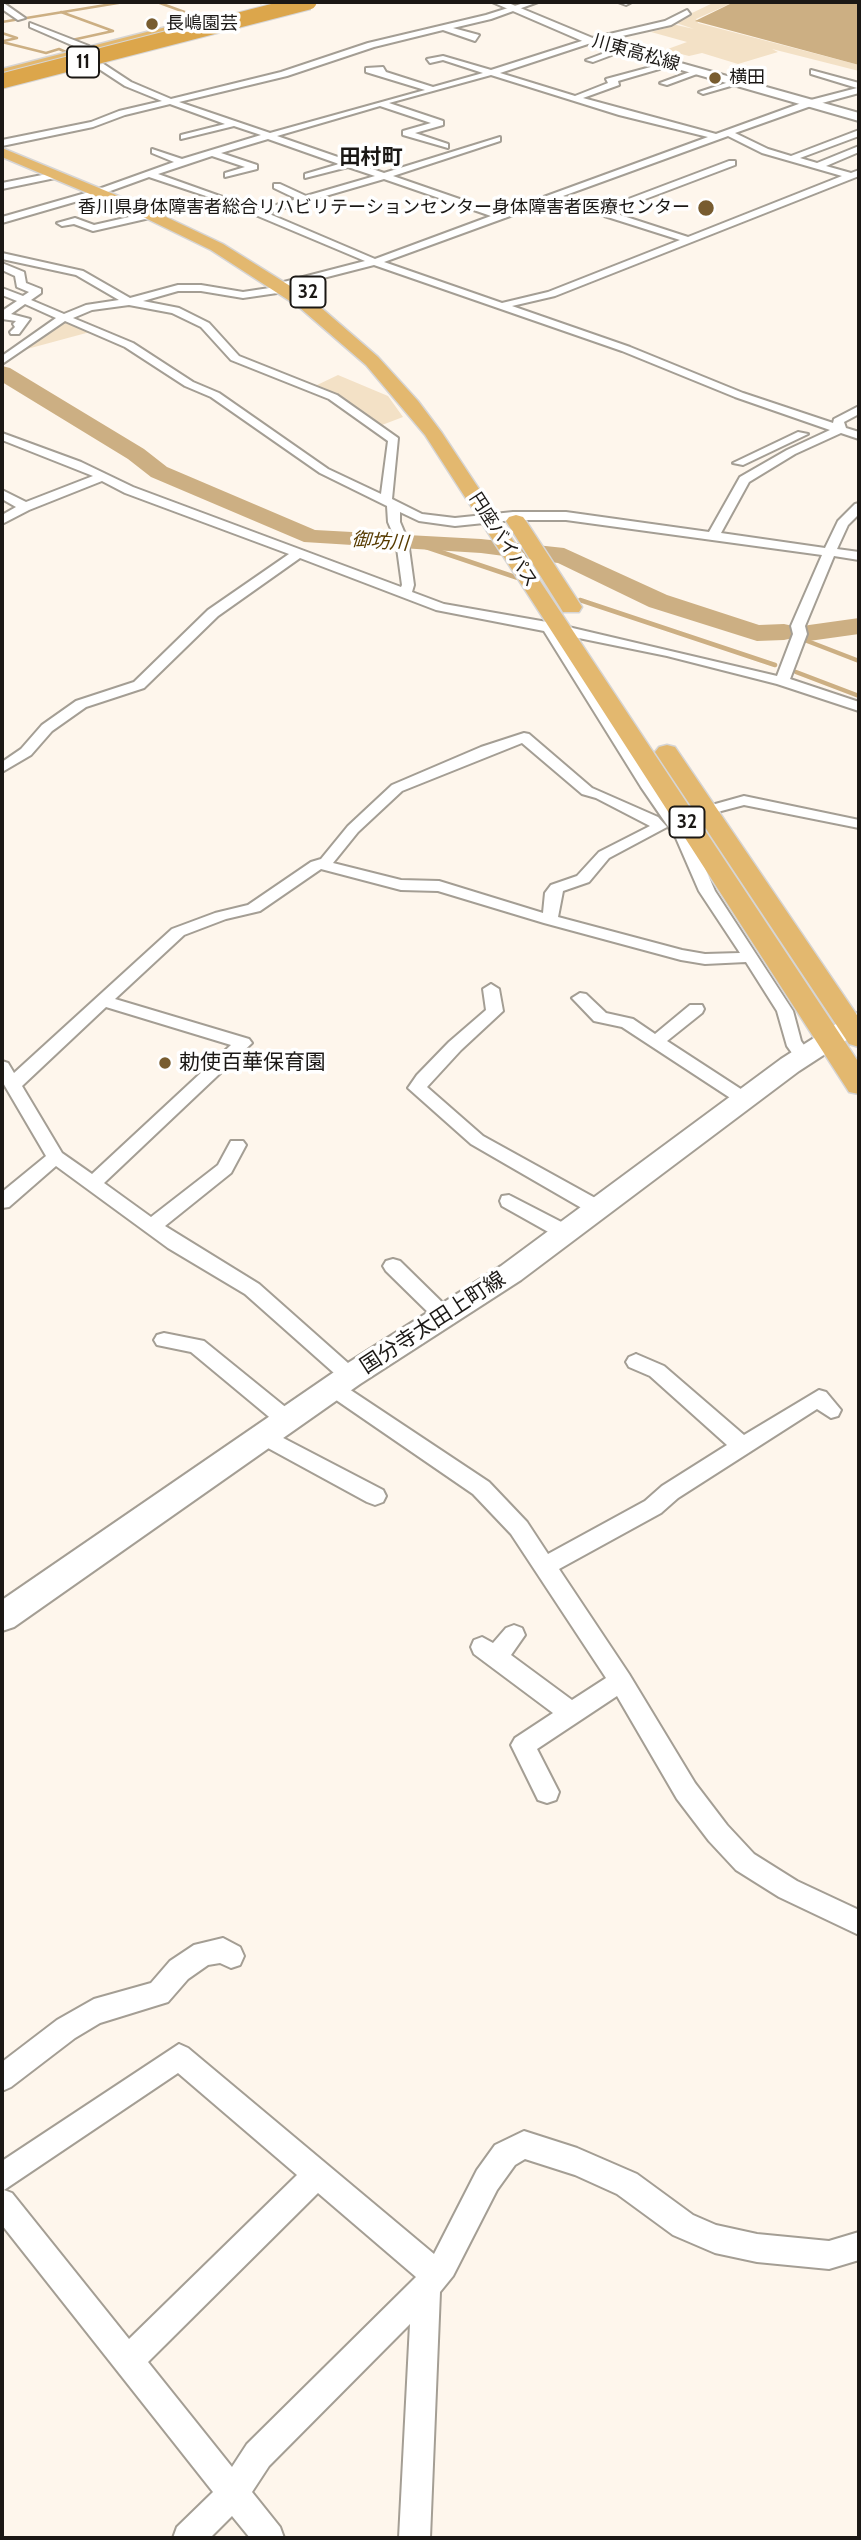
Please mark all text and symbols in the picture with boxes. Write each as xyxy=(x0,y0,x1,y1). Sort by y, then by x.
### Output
place label: 長嶋園芸 xyxy=(166,13,238,35)
marker: 長嶋園芸 xyxy=(144,16,160,32)
street label: 川東高松線 xyxy=(590,30,682,76)
road number: 11 xyxy=(67,46,99,78)
place label: 横田 xyxy=(729,67,765,89)
marker: 横田 xyxy=(707,70,723,86)
district label: 田村町 xyxy=(340,145,402,171)
place label: 香川県身体障害者総合リハビリテーションセンター身体障害者医療センター xyxy=(78,197,690,219)
marker: 香川県身体障害者総合リハビリテーションセンター身体障害者医療センター xyxy=(696,198,716,218)
road number: 32 xyxy=(290,276,326,308)
street label: 円座バイパス xyxy=(465,489,541,591)
water label: 御坊川 xyxy=(351,529,409,555)
road number: 32 xyxy=(670,806,704,838)
place label: 勅使百華保育園 xyxy=(179,1050,326,1076)
marker: 勅使百華保育園 xyxy=(157,1055,173,1071)
street label: 国分寺太田上町線 xyxy=(356,1267,510,1379)

